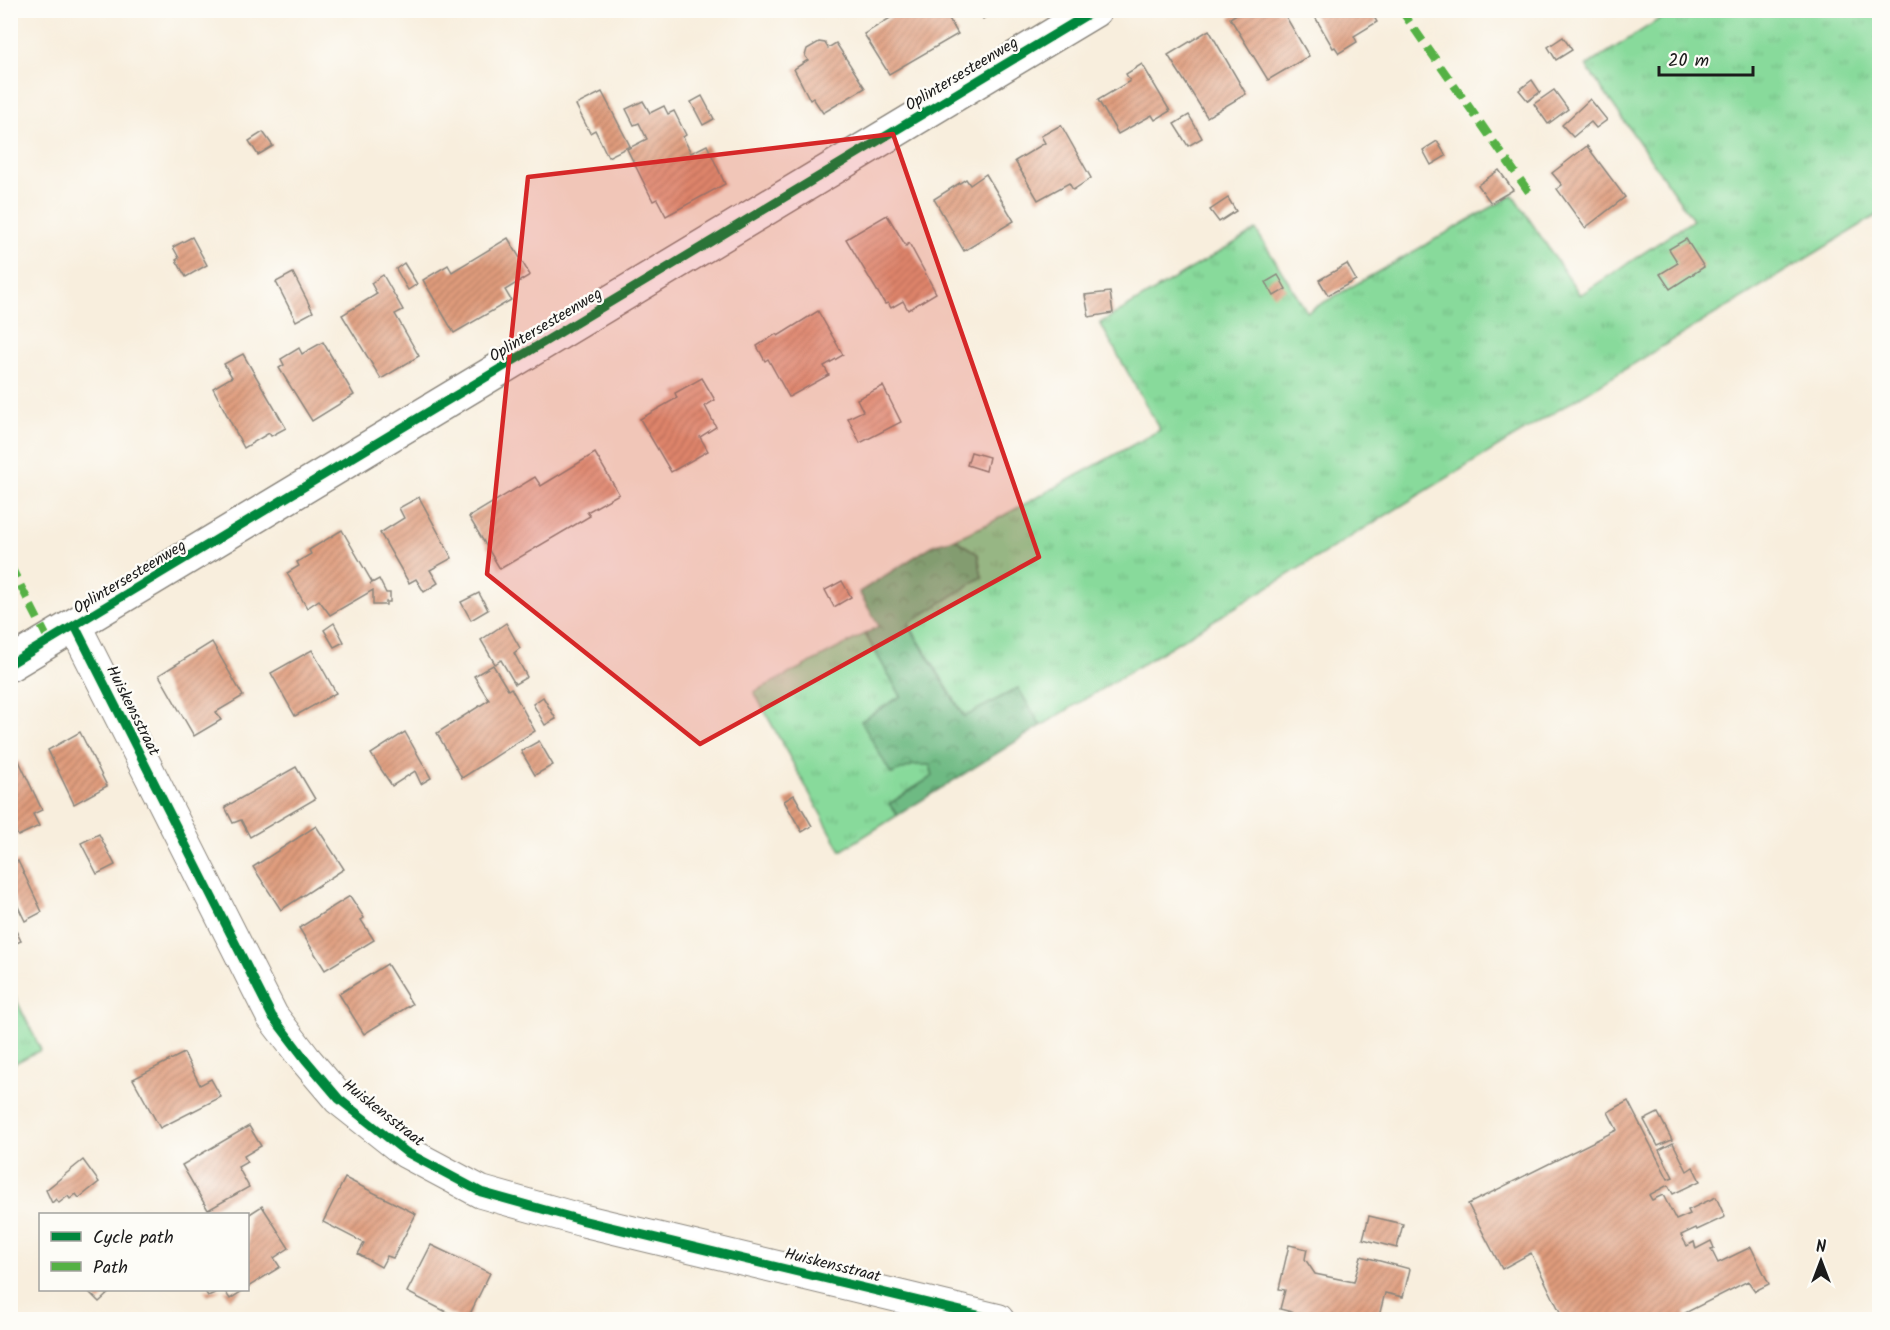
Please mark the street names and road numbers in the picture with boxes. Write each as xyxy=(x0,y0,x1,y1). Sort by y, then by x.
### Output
street label: Oplintersesteenweg xyxy=(901,31,1023,118)
street label: Oplintersesteenweg xyxy=(485,282,607,369)
street label: Oplintersesteenweg xyxy=(69,534,191,621)
street label: Huiskensstraat xyxy=(99,661,167,761)
street label: Huiskensstraat xyxy=(337,1073,430,1154)
street label: Huiskensstraat xyxy=(782,1241,884,1290)

